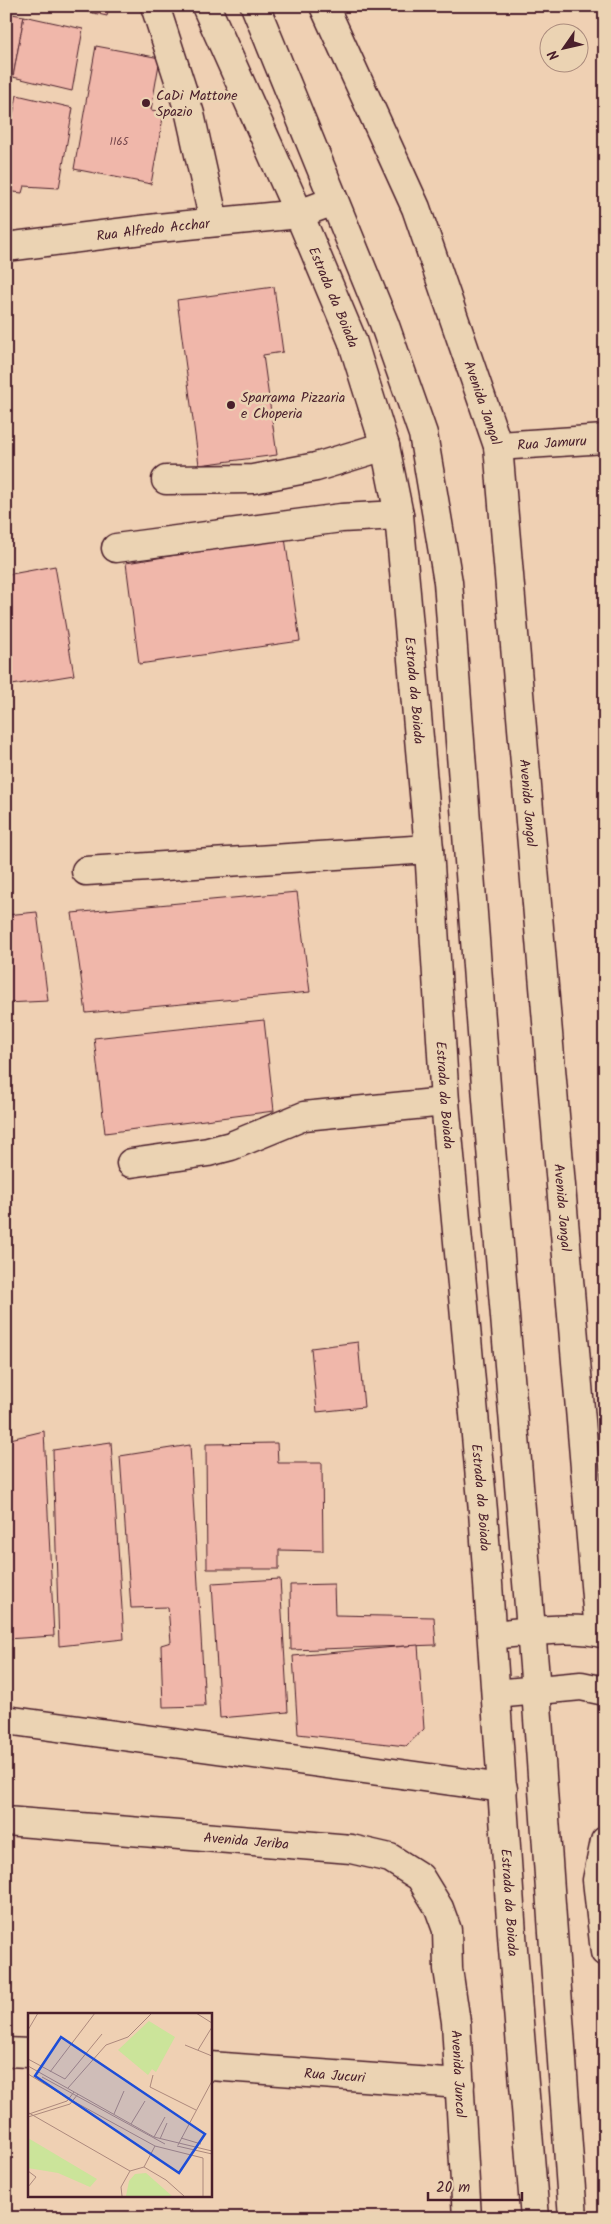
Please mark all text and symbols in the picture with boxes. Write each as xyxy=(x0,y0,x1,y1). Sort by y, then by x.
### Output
north arrow xyxy=(538,22,588,72)
text: N xyxy=(542,45,566,65)
place label: CaDi Mattone Spazio xyxy=(156,85,238,123)
marker: CaDi Mattone Spazio xyxy=(140,97,152,109)
house number: 1165 xyxy=(110,133,130,151)
street label: Rua Alfredo Acchar xyxy=(95,213,212,248)
street label: Estrada da Boiada xyxy=(302,243,364,351)
street label: Avenida Jangal xyxy=(457,358,507,449)
place label: Sparrama Pizzaria e Choperia xyxy=(241,387,345,425)
marker: Sparrama Pizzaria e Choperia xyxy=(225,399,237,411)
street label: Rua Jamuru xyxy=(517,430,588,457)
street label: Estrada da Boiada xyxy=(398,636,430,745)
street label: Avenida Jangal xyxy=(513,758,542,848)
street label: Estrada da Boiada xyxy=(429,1041,459,1150)
street label: Avenida Jangal xyxy=(547,1163,577,1253)
street label: Estrada da Boiada xyxy=(465,1443,496,1552)
street label: Avenida Jeriba xyxy=(203,1827,290,1856)
street label: Estrada da Boiada xyxy=(494,1848,524,1957)
inset map xyxy=(28,2013,211,2196)
street label: Avenida Juncal xyxy=(444,2029,471,2119)
street label: Rua Jucuri xyxy=(303,2063,367,2089)
scale bar xyxy=(428,2169,522,2201)
text: 20 m xyxy=(436,2176,470,2200)

